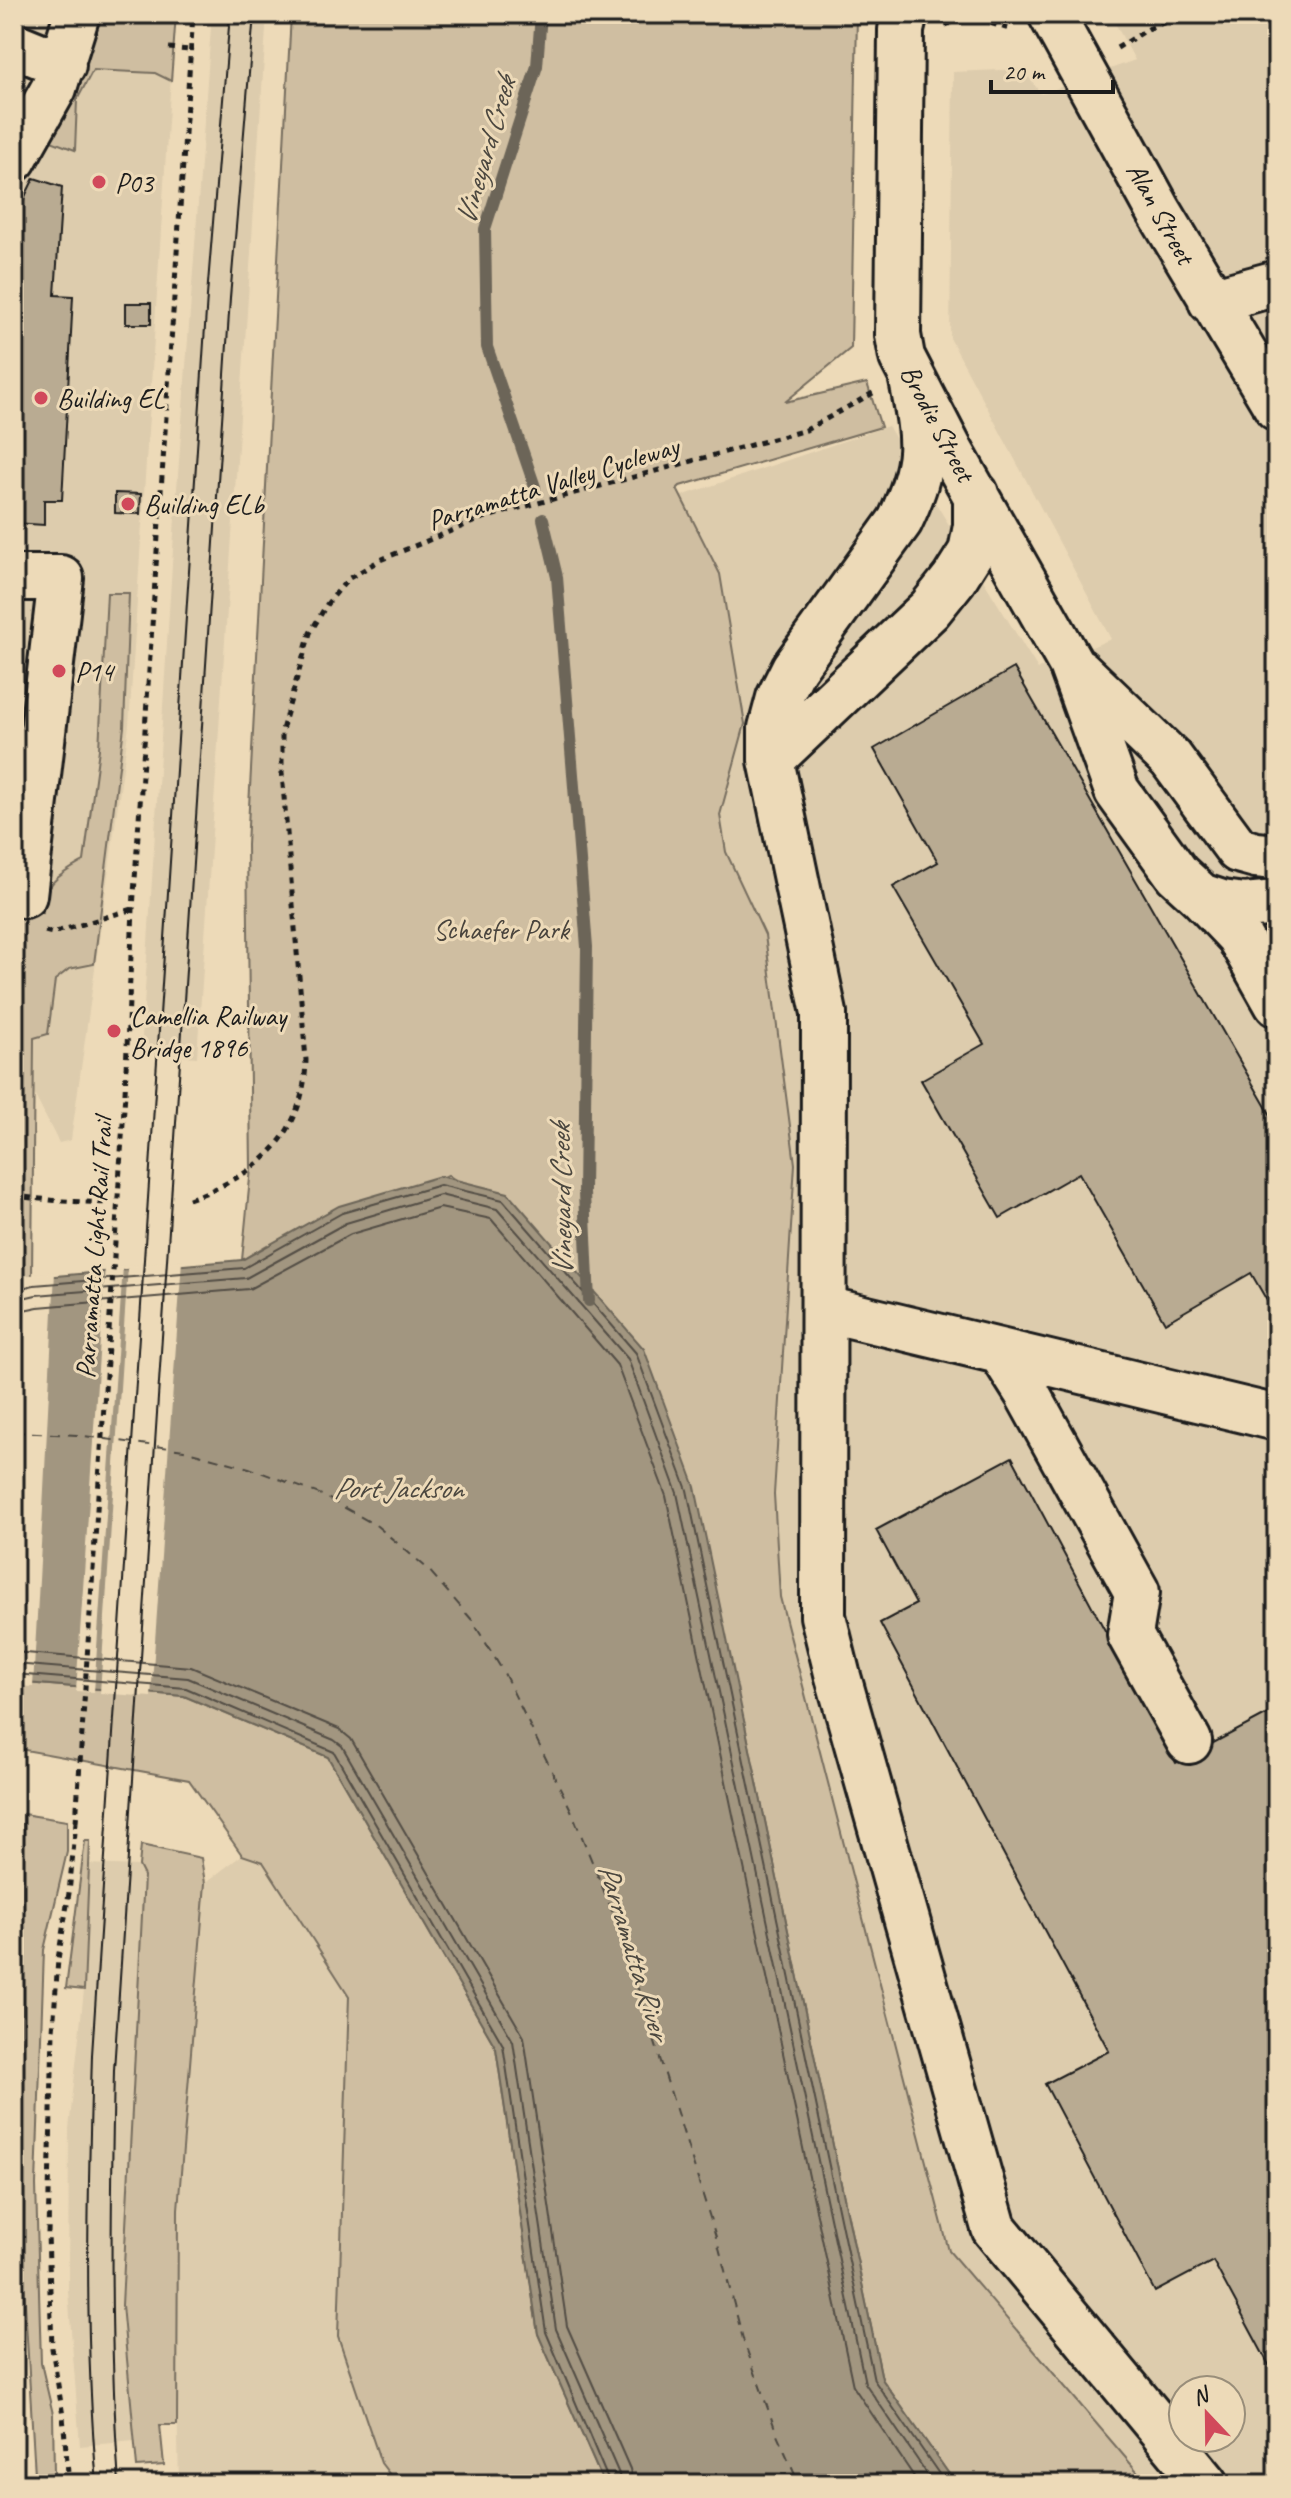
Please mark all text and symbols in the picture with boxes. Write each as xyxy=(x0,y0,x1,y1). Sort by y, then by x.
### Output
scale bar xyxy=(991,44,1113,94)
text: 20 m xyxy=(1003,57,1046,87)
water label: Vineyard Creek xyxy=(446,67,526,229)
street label: Alan Street xyxy=(1119,156,1204,272)
place label: P03 xyxy=(115,165,156,200)
marker: P03 xyxy=(90,173,108,191)
street label: Brodie Street xyxy=(893,359,985,490)
place label: Building EL xyxy=(57,381,165,416)
marker: Building EL xyxy=(32,389,50,407)
street label: Parramatta Valley Cycleway xyxy=(423,427,685,538)
place label: Building ELb xyxy=(144,487,265,522)
marker: Building ELb xyxy=(119,495,137,513)
place label: P14 xyxy=(75,654,116,689)
marker: P14 xyxy=(50,662,68,680)
park label: Schaefer Park xyxy=(433,912,571,947)
place label: Camellia Railway Bridge 1896 xyxy=(130,998,289,1065)
marker: Camellia Railway Bridge 1896 xyxy=(105,1022,123,1040)
street label: Parramatta Light Rail Trail xyxy=(67,1111,121,1380)
water label: Vineyard Creek xyxy=(541,1118,581,1276)
water label: Port Jackson xyxy=(333,1469,465,1507)
water label: Parramatta River xyxy=(589,1859,680,2048)
north arrow xyxy=(1167,2374,1247,2454)
text: N xyxy=(1188,2380,1215,2412)

